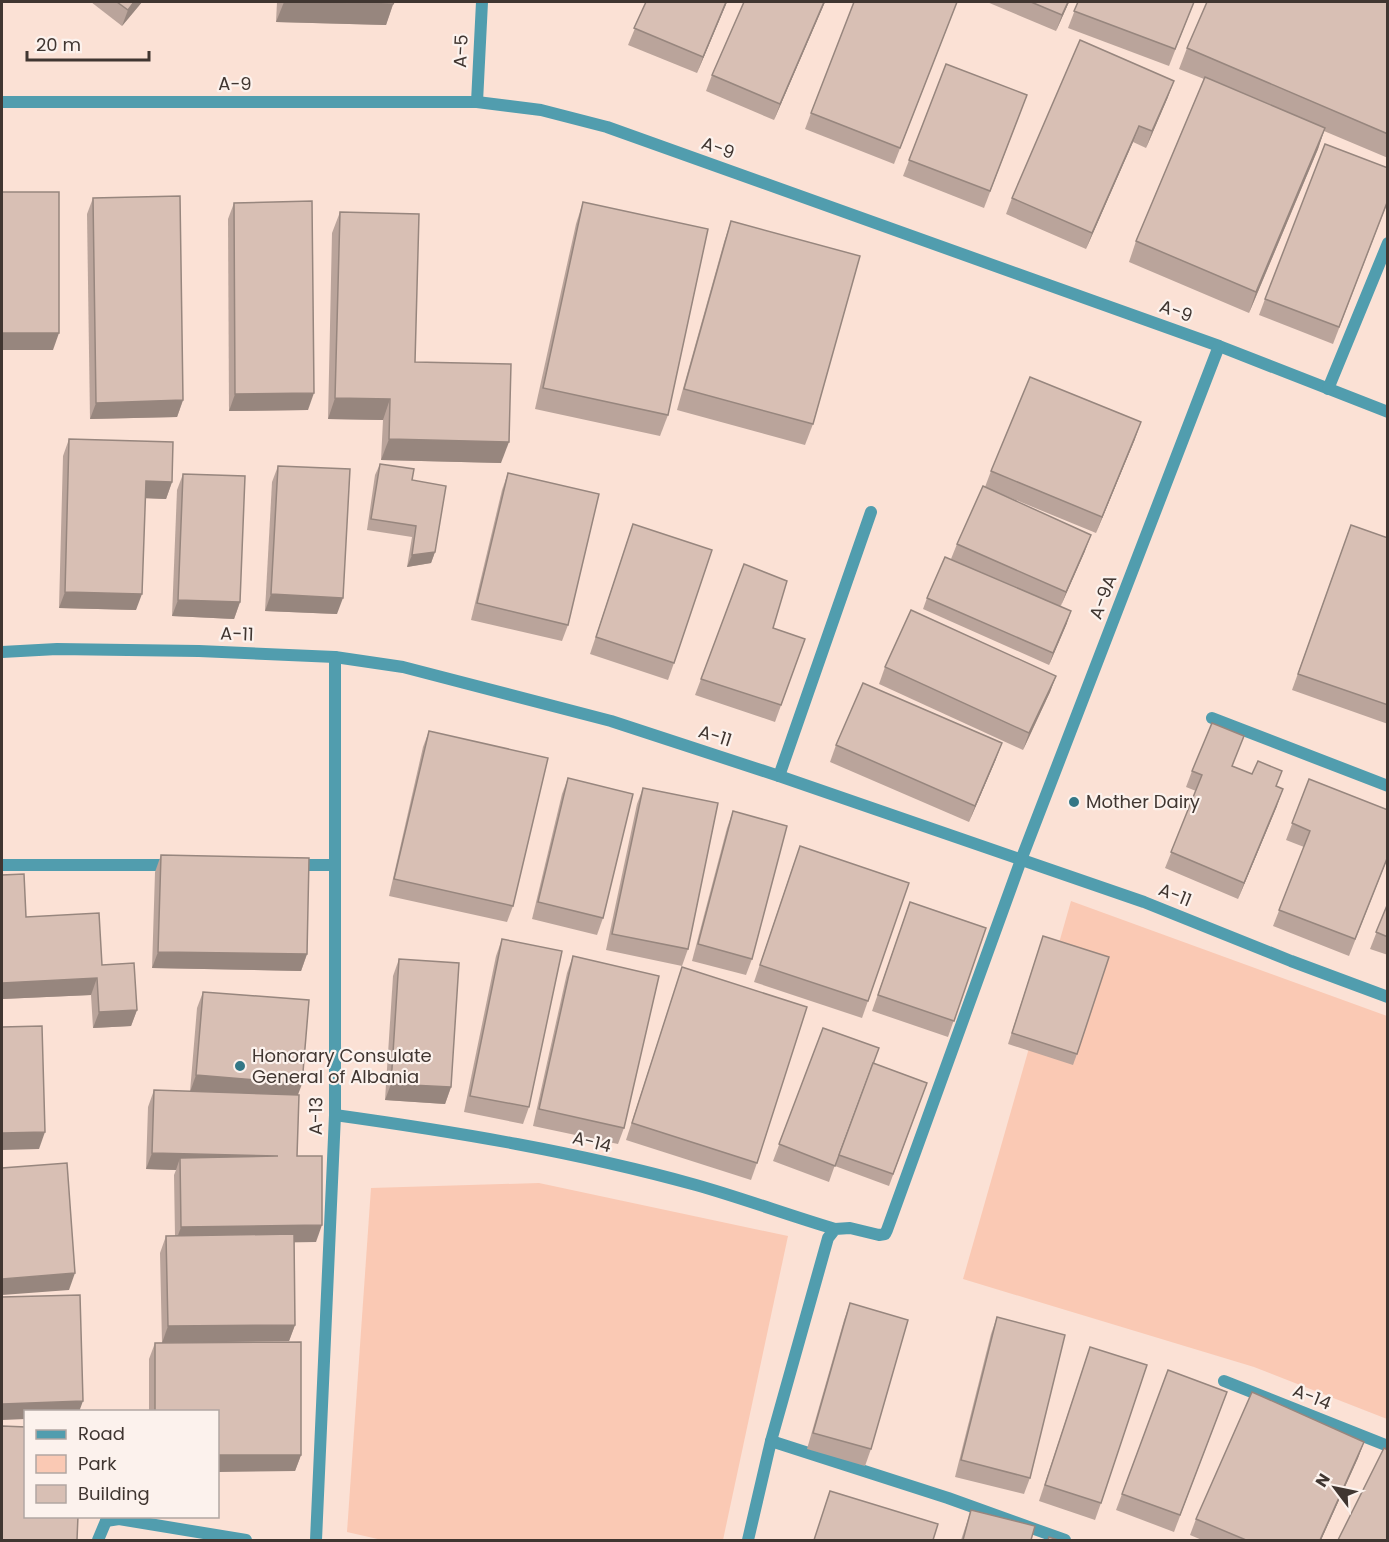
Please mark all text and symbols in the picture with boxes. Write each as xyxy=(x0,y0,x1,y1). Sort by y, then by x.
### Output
scale bar xyxy=(27,24,148,62)
text: 20 m xyxy=(36,32,81,57)
street label: A-5 xyxy=(447,34,474,68)
street label: A-9 xyxy=(218,71,252,96)
street label: A-9 xyxy=(698,130,738,165)
street label: A-9 xyxy=(1156,293,1196,328)
street label: A-9A xyxy=(1083,571,1122,623)
street label: A-11 xyxy=(220,620,254,647)
street label: A-11 xyxy=(695,718,735,753)
place label: Mother Dairy xyxy=(1086,789,1200,814)
marker: Mother Dairy xyxy=(1067,795,1081,809)
street label: A-11 xyxy=(1155,877,1195,912)
place label: Honorary Consulate General of Albania xyxy=(252,1043,432,1089)
marker: Honorary Consulate General of Albania xyxy=(233,1059,247,1073)
street label: A-13 xyxy=(303,1097,328,1135)
street label: A-14 xyxy=(570,1125,614,1158)
street label: A-14 xyxy=(1289,1378,1335,1415)
legend xyxy=(24,1410,219,1518)
text: Road xyxy=(78,1421,125,1446)
text: Park xyxy=(78,1451,117,1476)
north arrow xyxy=(1305,1458,1365,1518)
text: N xyxy=(1310,1469,1336,1492)
text: Building xyxy=(78,1481,150,1506)

